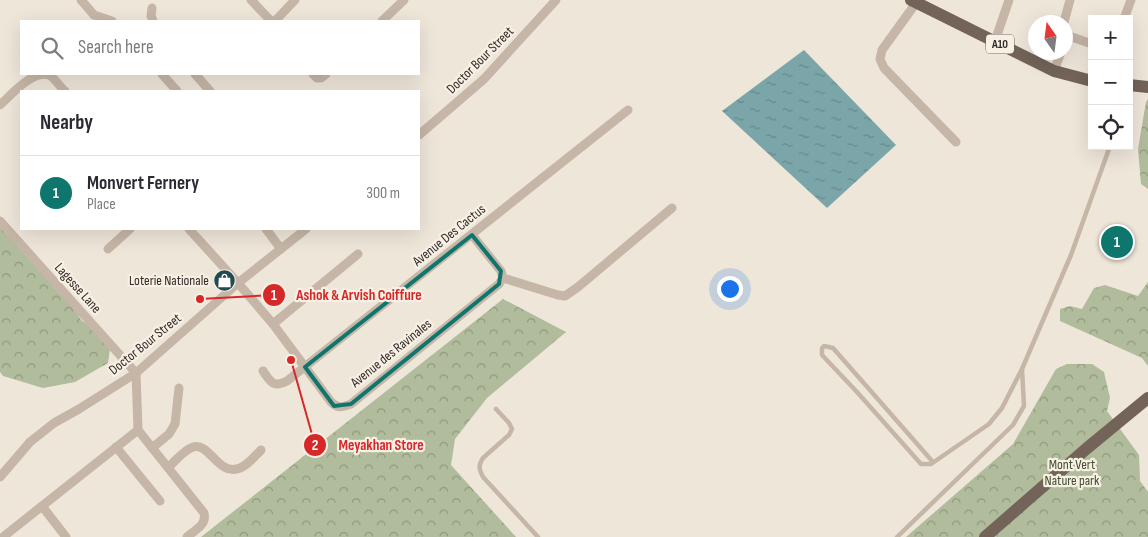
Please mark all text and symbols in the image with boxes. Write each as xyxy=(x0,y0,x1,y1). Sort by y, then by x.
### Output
north arrow xyxy=(1028,15,1073,60)
map controls xyxy=(1088,15,1133,150)
button: + xyxy=(1088,15,1133,60)
search box xyxy=(20,20,420,75)
street label: Doctor Bour Street xyxy=(443,23,517,97)
icon: search xyxy=(38,34,66,62)
road number: A10 xyxy=(986,34,1014,54)
text: Search here xyxy=(78,36,154,59)
button: − xyxy=(1088,60,1133,105)
button: locate xyxy=(1088,105,1133,150)
text: Nearby xyxy=(40,110,93,135)
text: Monvert Fernery xyxy=(87,172,199,195)
text: 1 xyxy=(53,184,59,203)
text: 300 m xyxy=(366,184,400,203)
text: Place xyxy=(87,195,116,214)
street label: Avenue Des Cactus xyxy=(408,200,489,270)
pin: 1 xyxy=(1101,223,1133,261)
street label: Lagesse Lane xyxy=(51,259,105,317)
shop icon: Loterie Nationale xyxy=(213,268,237,292)
place label: Loterie Nationale xyxy=(129,272,209,289)
your location xyxy=(717,276,743,302)
callout: Ashok & Arvish Coiffure xyxy=(261,280,432,310)
text: 1 xyxy=(271,286,277,305)
text: Ashok & Arvish Coiffure xyxy=(295,286,422,305)
street label: Doctor Bour Street xyxy=(105,310,185,378)
street label: Avenue des Ravinales xyxy=(346,315,435,392)
callout: Meyakhan Store xyxy=(303,430,433,460)
text: 2 xyxy=(312,436,318,455)
text: Meyakhan Store xyxy=(338,436,424,455)
park label: Mont Vert Nature park xyxy=(1045,456,1100,489)

